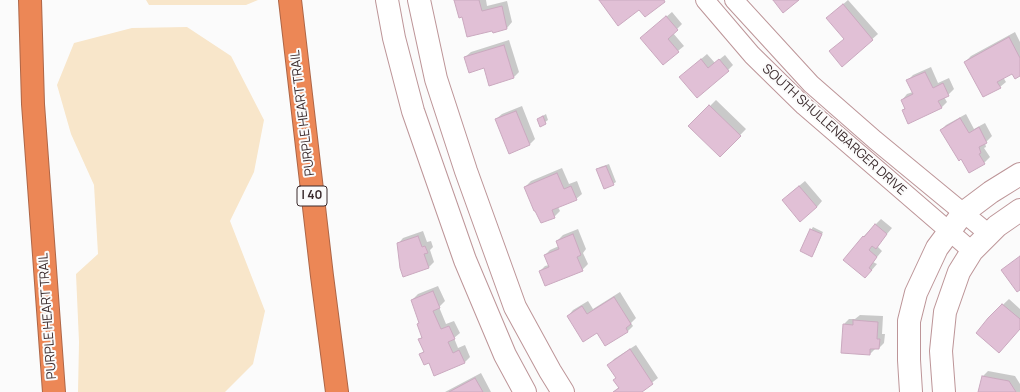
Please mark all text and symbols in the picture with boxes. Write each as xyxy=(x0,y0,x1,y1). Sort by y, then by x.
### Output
street label: PURPLE HEART TRAIL xyxy=(288,49,318,177)
street label: SOUTH SHULLENBARGER DRIVE xyxy=(759,61,909,199)
road number: I 40 xyxy=(297,186,327,206)
street label: PURPLE HEART TRAIL xyxy=(36,252,60,380)

